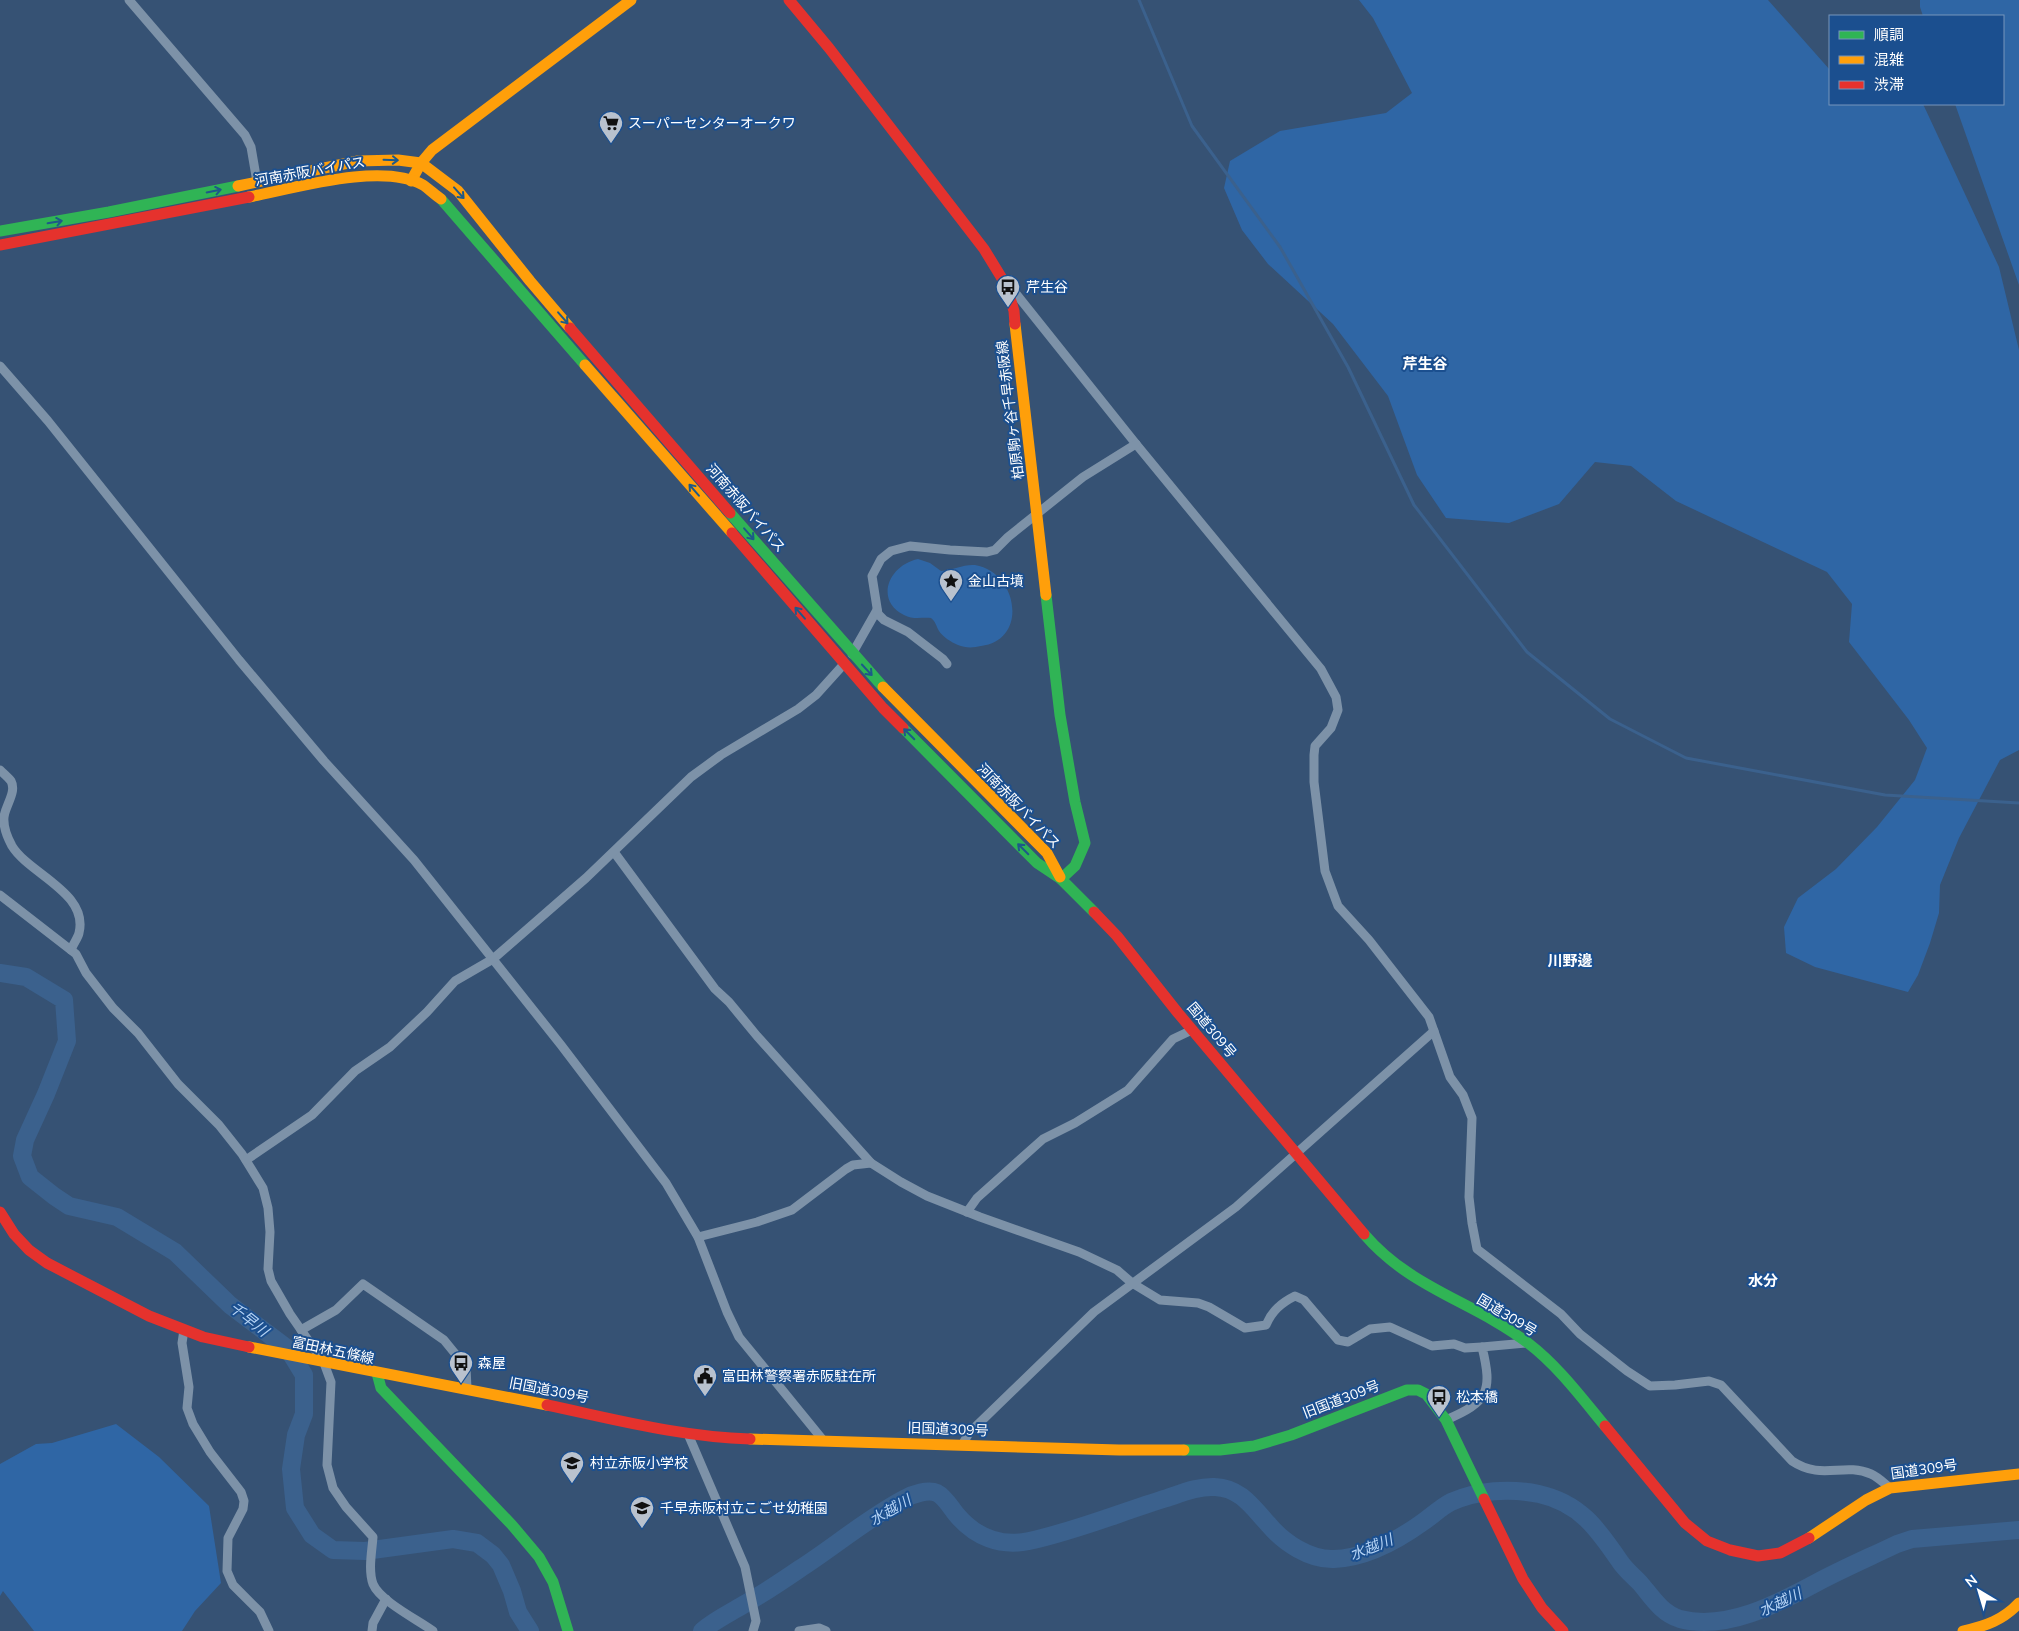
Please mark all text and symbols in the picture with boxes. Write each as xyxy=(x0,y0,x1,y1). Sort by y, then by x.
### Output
legend xyxy=(1829,15,2004,105)
text: 順調 xyxy=(1874,25,1904,44)
text: 混雑 xyxy=(1874,50,1904,69)
text: 渋滞 xyxy=(1874,75,1904,94)
supermarket icon: スーパーセンターオークワ xyxy=(598,110,624,144)
place label: スーパーセンターオークワ xyxy=(628,114,796,132)
street label: 河南赤阪バイパス xyxy=(253,152,367,190)
one-way arrow xyxy=(382,155,399,165)
one-way arrow xyxy=(206,186,222,195)
one-way arrow xyxy=(453,187,465,200)
one-way arrow xyxy=(46,216,62,226)
bus stop icon: 芹生谷 xyxy=(995,274,1021,308)
place label: 芹生谷 xyxy=(1026,278,1068,296)
one-way arrow xyxy=(557,312,569,325)
street label: 柏原駒ヶ谷千早赤阪線 xyxy=(993,339,1027,481)
district label: 芹生谷 xyxy=(1402,354,1448,373)
street label: 河南赤阪バイパス xyxy=(703,460,789,556)
one-way arrow xyxy=(688,483,699,496)
one-way arrow xyxy=(743,528,755,541)
place icon: 金山古墳 xyxy=(938,568,964,602)
place label: 金山古墳 xyxy=(968,572,1024,590)
one-way arrow xyxy=(795,607,806,620)
one-way arrow xyxy=(861,664,873,677)
one-way arrow xyxy=(903,728,915,740)
street label: 河南赤阪バイパス xyxy=(974,760,1064,852)
one-way arrow xyxy=(1017,843,1029,855)
district label: 川野邊 xyxy=(1547,951,1593,970)
street label: 国道309号 xyxy=(1184,998,1240,1062)
district label: 水分 xyxy=(1748,1271,1778,1290)
street label: 国道309号 xyxy=(1474,1290,1540,1340)
water label: 千早川 xyxy=(225,1298,274,1342)
street label: 富田林五條線 xyxy=(290,1332,376,1368)
bus stop icon: 森屋 xyxy=(448,1350,474,1384)
place label: 森屋 xyxy=(478,1354,506,1372)
public building icon: 富田林警察署赤阪駐在所 xyxy=(692,1363,718,1397)
place label: 富田林警察署赤阪駐在所 xyxy=(722,1367,876,1385)
street label: 旧国道309号 xyxy=(507,1373,591,1407)
street label: 旧国道309号 xyxy=(1300,1376,1382,1422)
bus stop icon: 松本橋 xyxy=(1426,1384,1452,1418)
place label: 松本橋 xyxy=(1456,1388,1498,1406)
street label: 旧国道309号 xyxy=(907,1419,989,1439)
school or university icon: 村立赤阪小学校 xyxy=(559,1450,585,1484)
place label: 村立赤阪小学校 xyxy=(590,1454,688,1472)
street label: 国道309号 xyxy=(1889,1455,1959,1483)
water label: 水越川 xyxy=(866,1490,916,1529)
school or university icon: 千早赤阪村立こごせ幼稚園 xyxy=(629,1495,655,1529)
place label: 千早赤阪村立こごせ幼稚園 xyxy=(660,1499,828,1517)
water label: 水越川 xyxy=(1347,1529,1397,1564)
north arrow xyxy=(1954,1566,2004,1616)
text: N xyxy=(1961,1570,1981,1591)
water label: 水越川 xyxy=(1756,1583,1806,1620)

